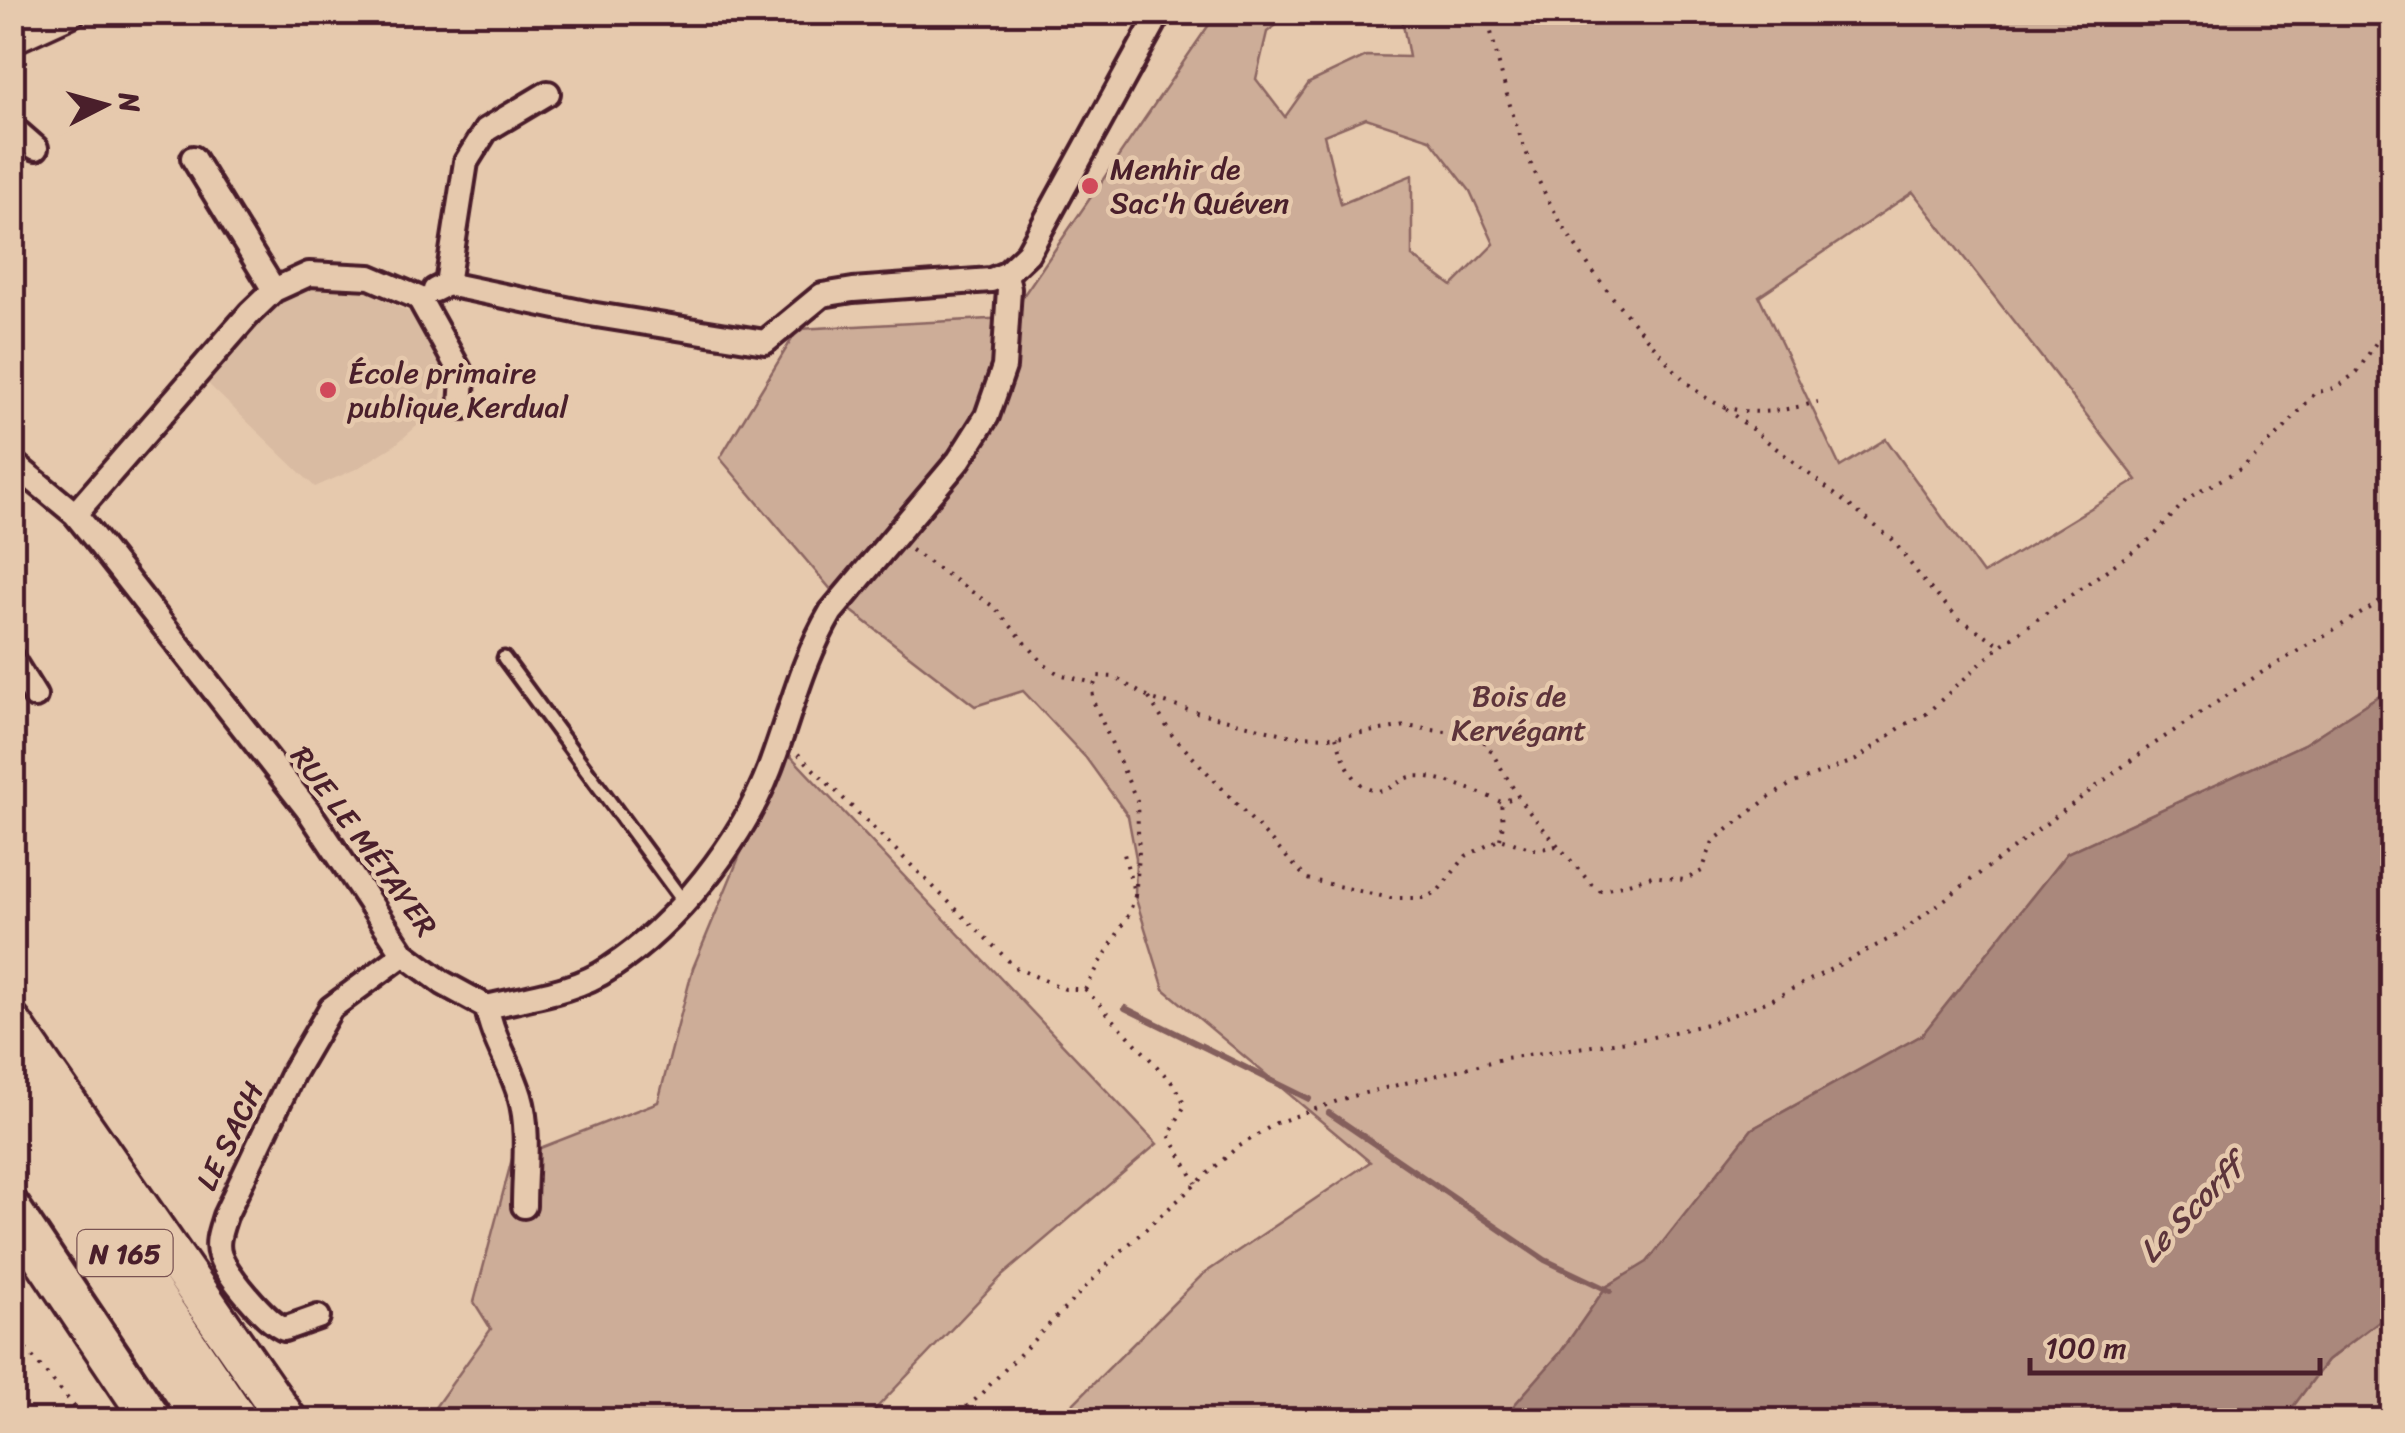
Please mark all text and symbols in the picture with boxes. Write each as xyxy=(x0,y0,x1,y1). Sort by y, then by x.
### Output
north arrow xyxy=(55,55,155,155)
text: N xyxy=(104,89,155,115)
place label: Menhir de Sac'h Quéven xyxy=(1110,142,1289,230)
marker: Menhir de Sac'h Quéven xyxy=(1079,175,1101,197)
place label: École primaire publique Kerdual xyxy=(346,346,570,434)
marker: École primaire publique Kerdual xyxy=(317,379,339,401)
park label: Bois de Kervégant xyxy=(1452,669,1586,757)
street label: RUE LE MÉTAYER xyxy=(276,734,452,948)
street label: LE SACH xyxy=(180,1072,280,1200)
water label: Le Scorff xyxy=(2124,1134,2265,1277)
road number: N 165 xyxy=(78,1230,172,1276)
scale bar xyxy=(2030,1313,2320,1375)
text: 100 m xyxy=(2045,1321,2127,1375)

